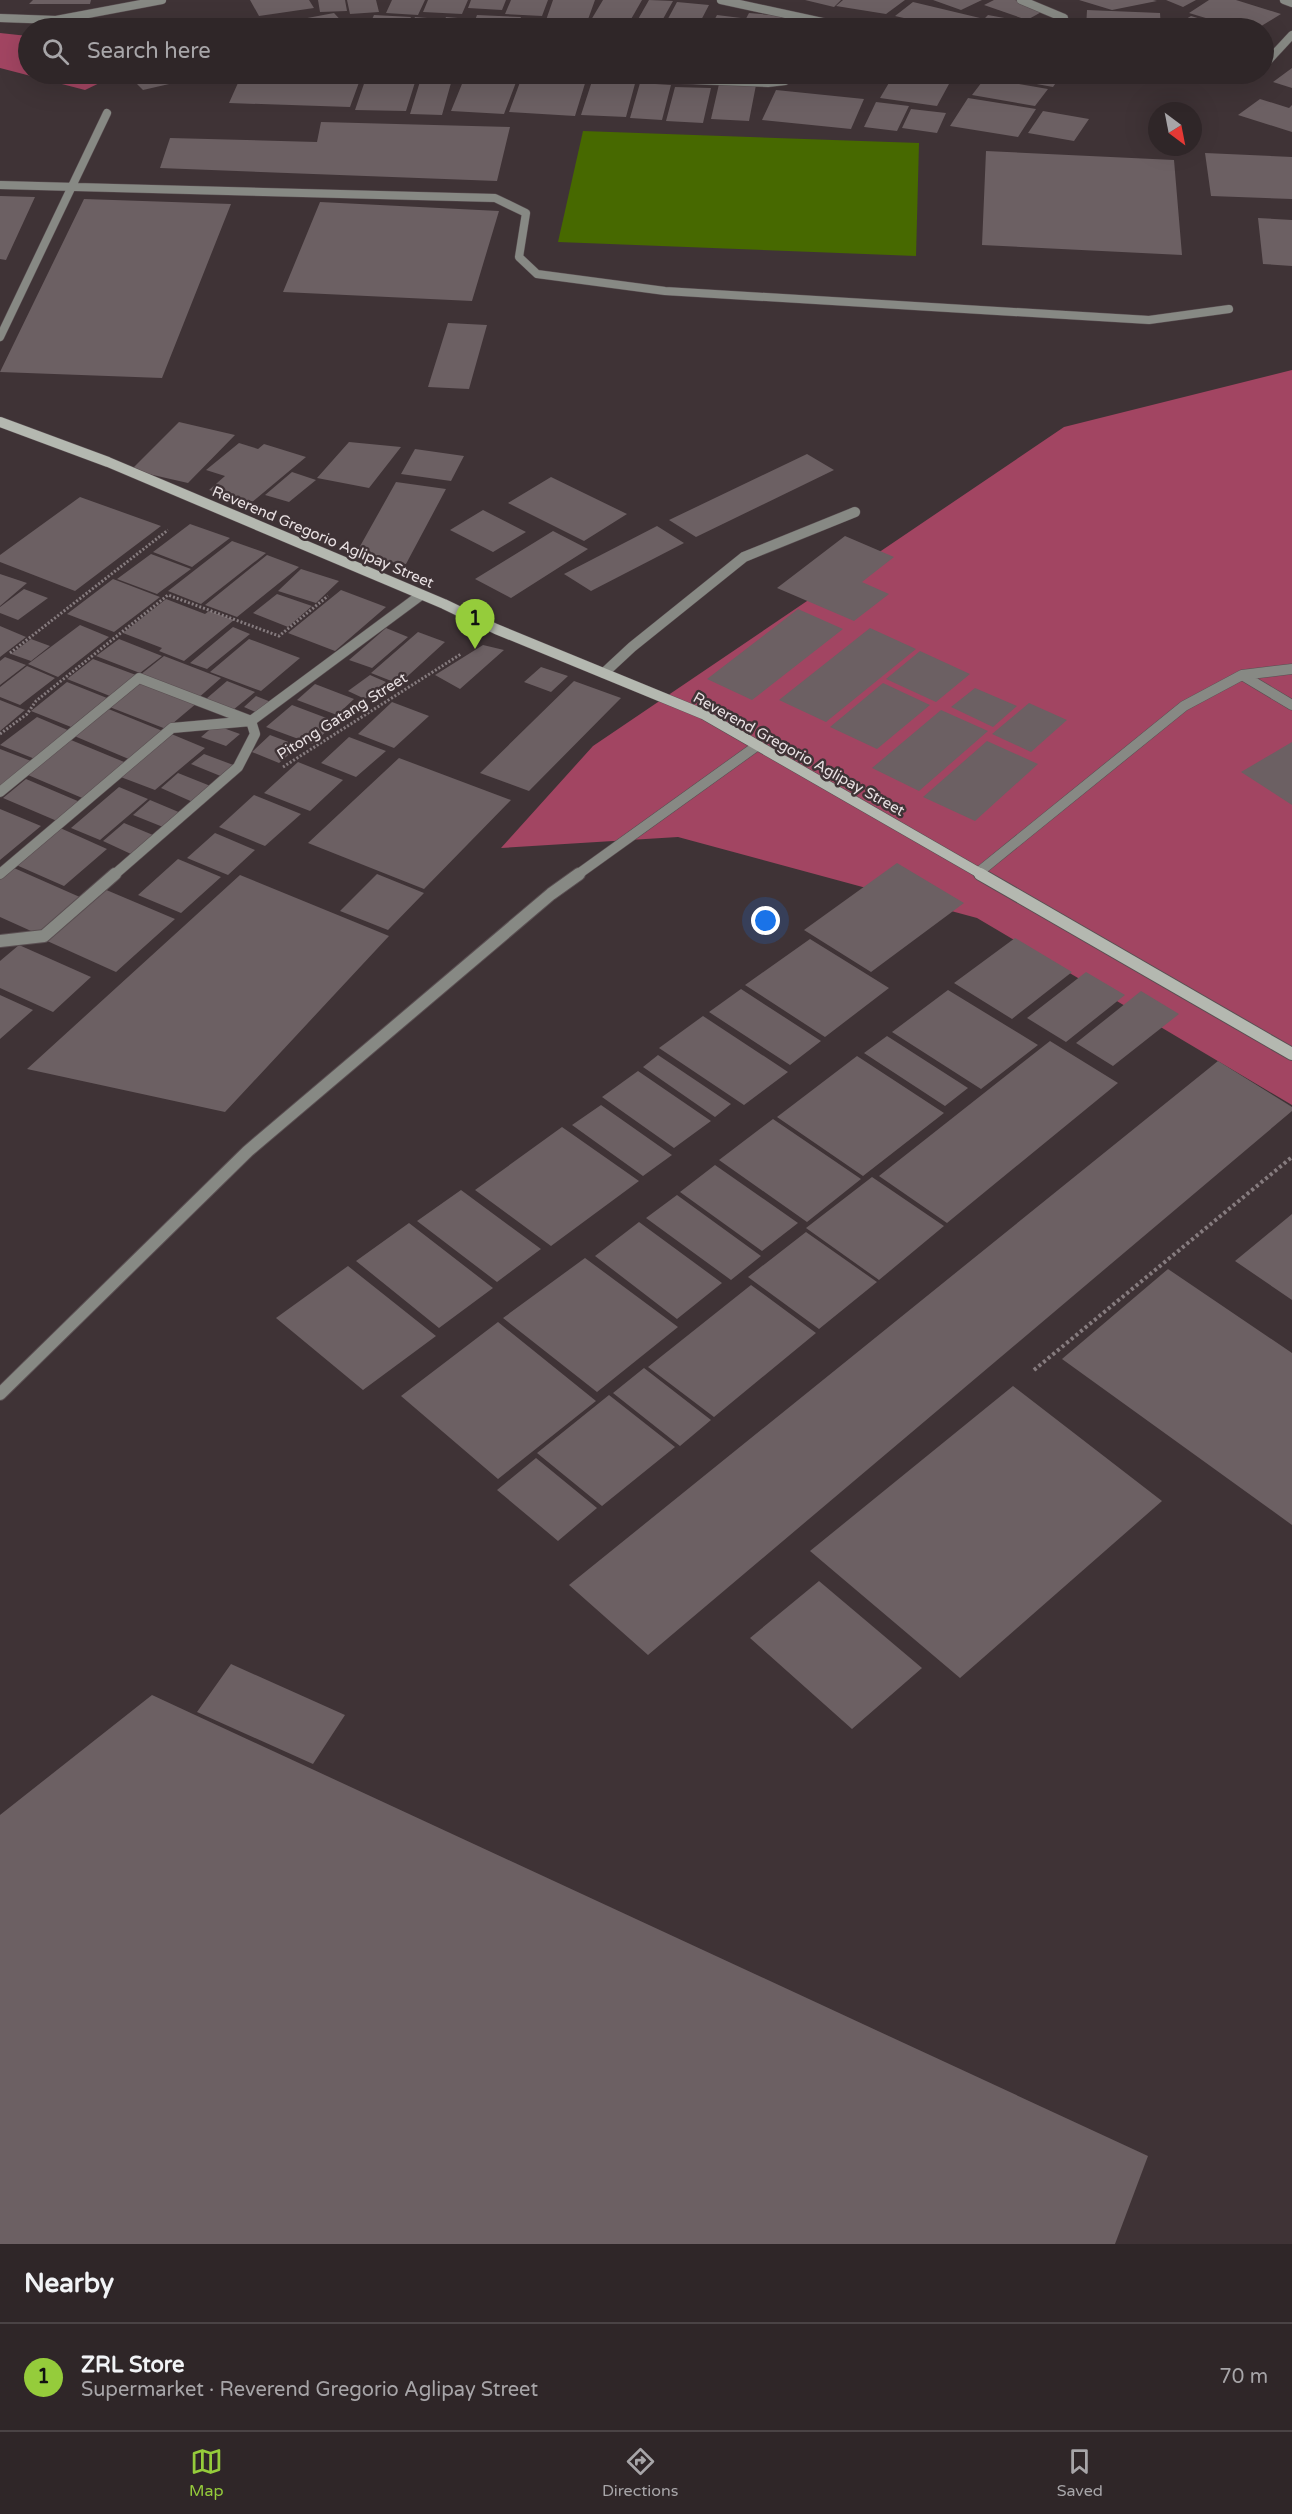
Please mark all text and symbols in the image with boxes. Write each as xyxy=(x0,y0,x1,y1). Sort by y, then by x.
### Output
search box xyxy=(18,18,1274,84)
icon: search xyxy=(39,35,72,68)
text: Search here xyxy=(87,38,211,64)
north arrow xyxy=(1148,102,1202,156)
street label: Reverend Gregorio Aglipay Street xyxy=(210,482,437,592)
pin: 1 xyxy=(456,600,494,649)
street label: Pitong Gatang Street xyxy=(274,668,411,763)
street label: Reverend Gregorio Aglipay Street xyxy=(690,688,908,820)
your location xyxy=(751,906,780,935)
text: Nearby xyxy=(24,2268,114,2299)
text: ZRL Store xyxy=(81,2352,184,2378)
text: 1 xyxy=(37,2365,50,2389)
text: 70 m xyxy=(1219,2365,1268,2389)
text: Supermarket · Reverend Gregorio Aglipay Street xyxy=(81,2378,538,2402)
tab: Map xyxy=(189,2445,224,2501)
tab: Directions xyxy=(602,2445,678,2501)
tab: Saved xyxy=(1057,2445,1103,2501)

